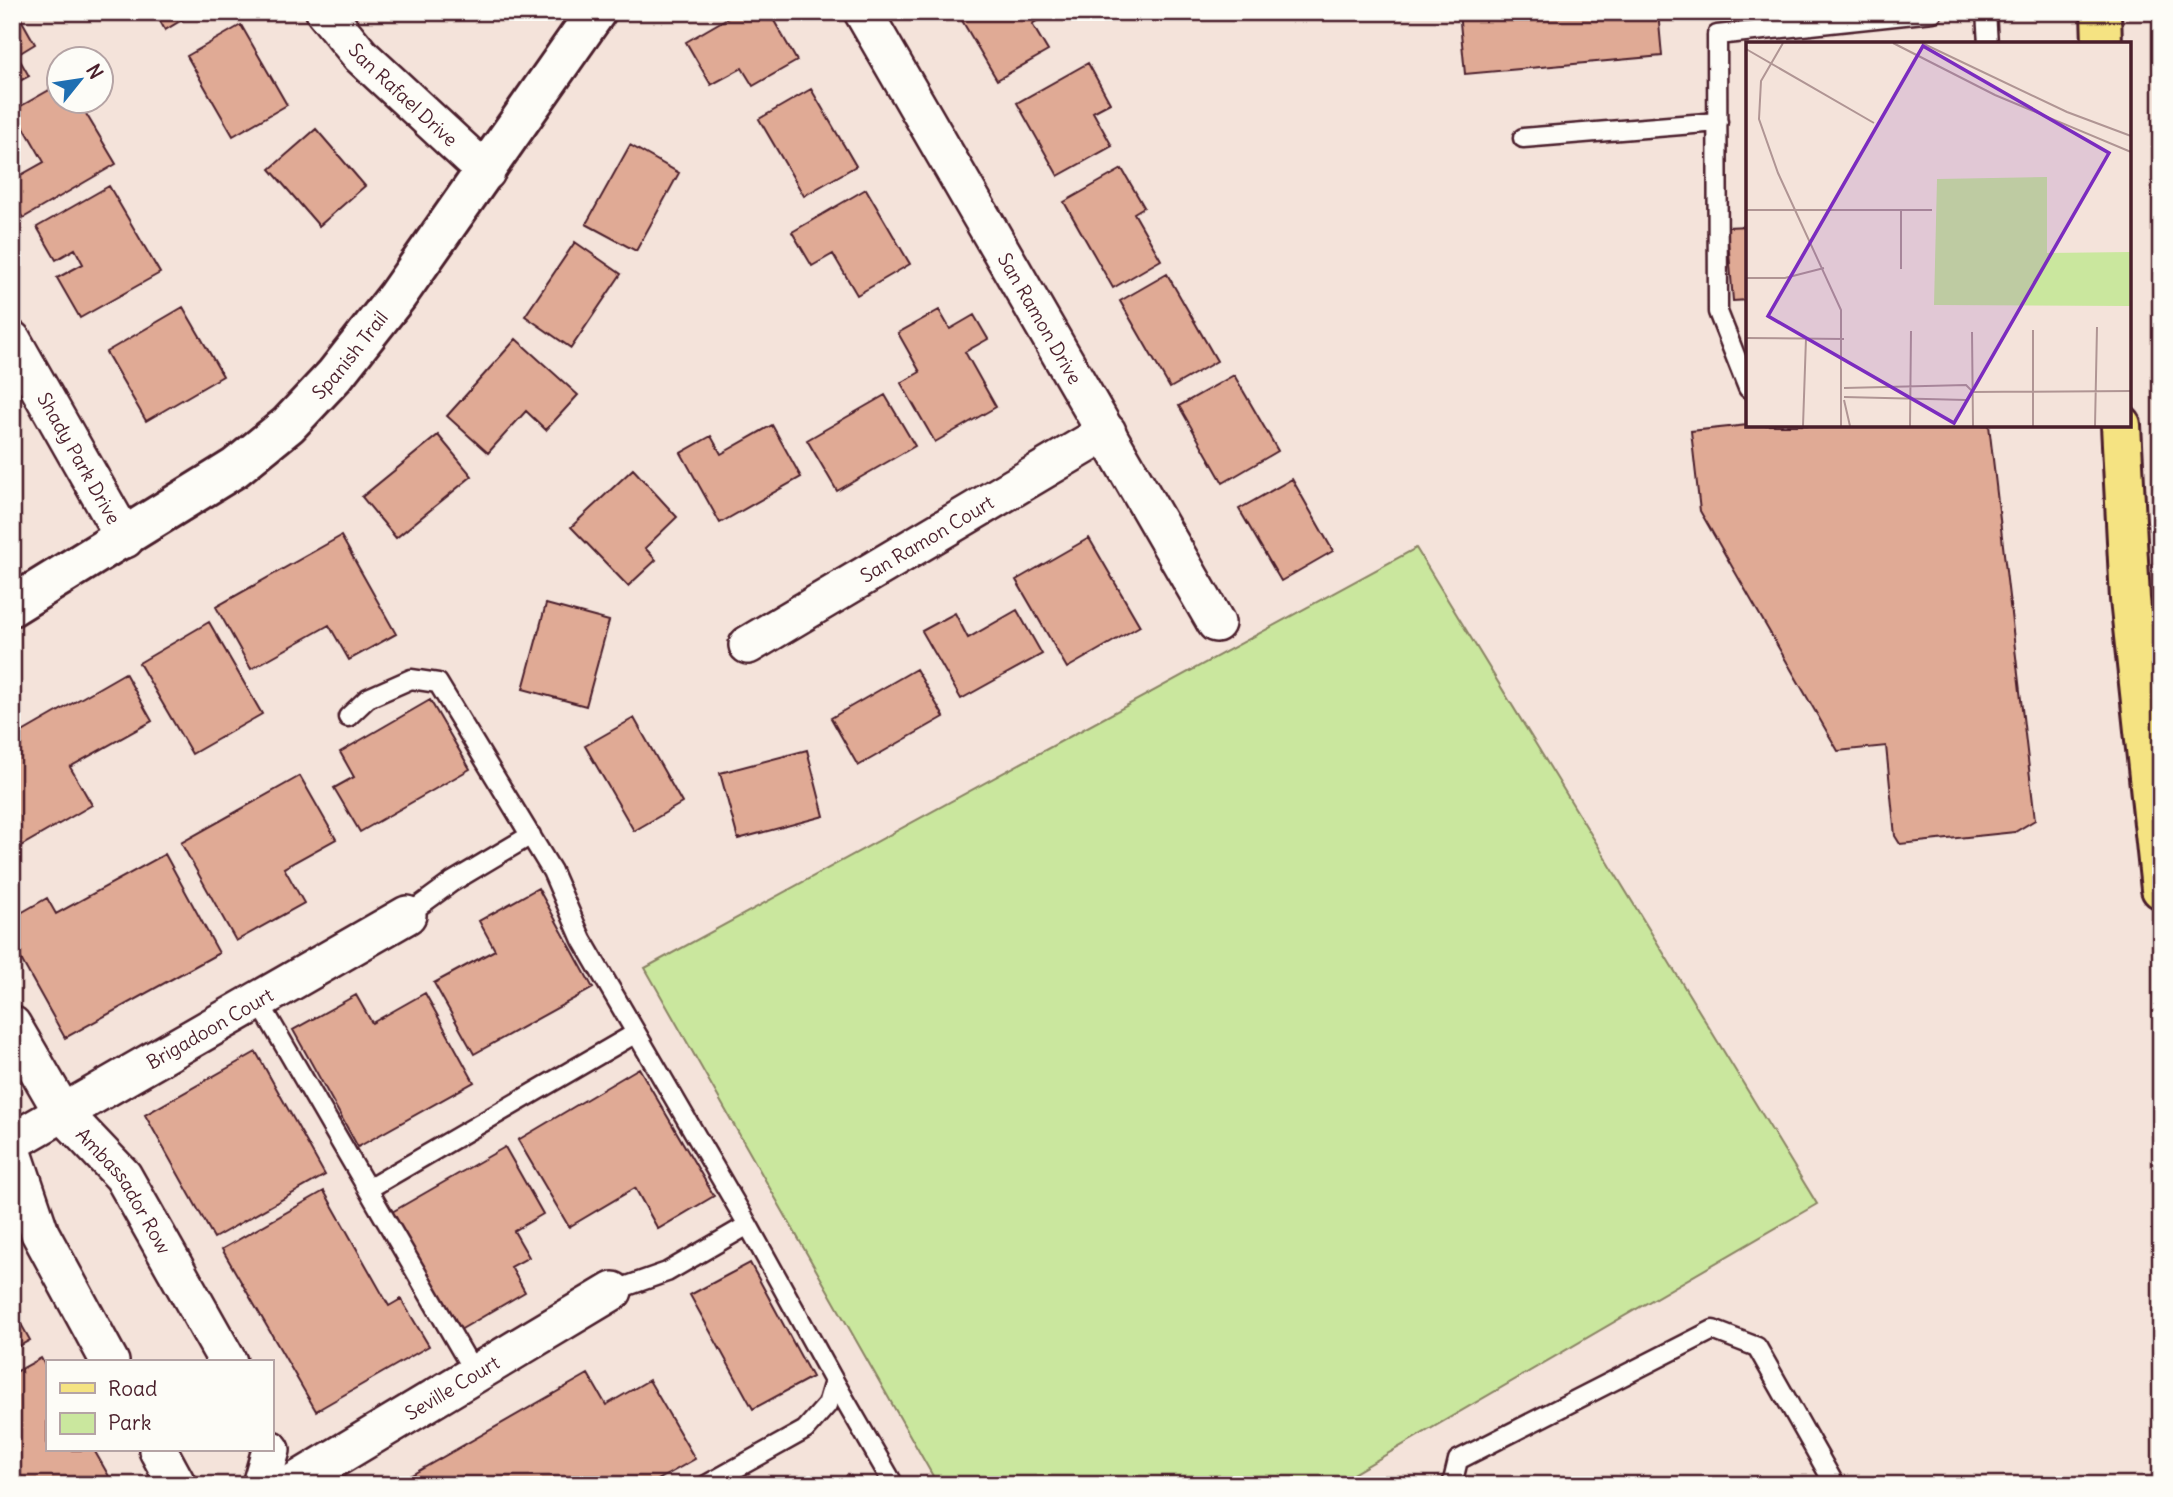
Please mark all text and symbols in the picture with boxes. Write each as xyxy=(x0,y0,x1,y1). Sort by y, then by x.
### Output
street label: San Rafael Drive xyxy=(343,38,463,151)
inset map xyxy=(1746,42,2131,427)
north arrow xyxy=(46,46,116,116)
text: N xyxy=(81,60,108,83)
street label: San Ramon Drive xyxy=(993,249,1087,388)
street label: Spanish Trail xyxy=(307,306,393,404)
street label: Shady Park Drive xyxy=(32,388,126,528)
street label: San Ramon Court xyxy=(856,490,998,588)
street label: Brigadoon Court xyxy=(142,983,277,1074)
street label: Ambassador Row xyxy=(71,1122,176,1258)
street label: Seville Court xyxy=(400,1350,504,1425)
legend xyxy=(46,1360,273,1452)
text: Road xyxy=(108,1375,157,1402)
text: Park xyxy=(108,1409,151,1436)

